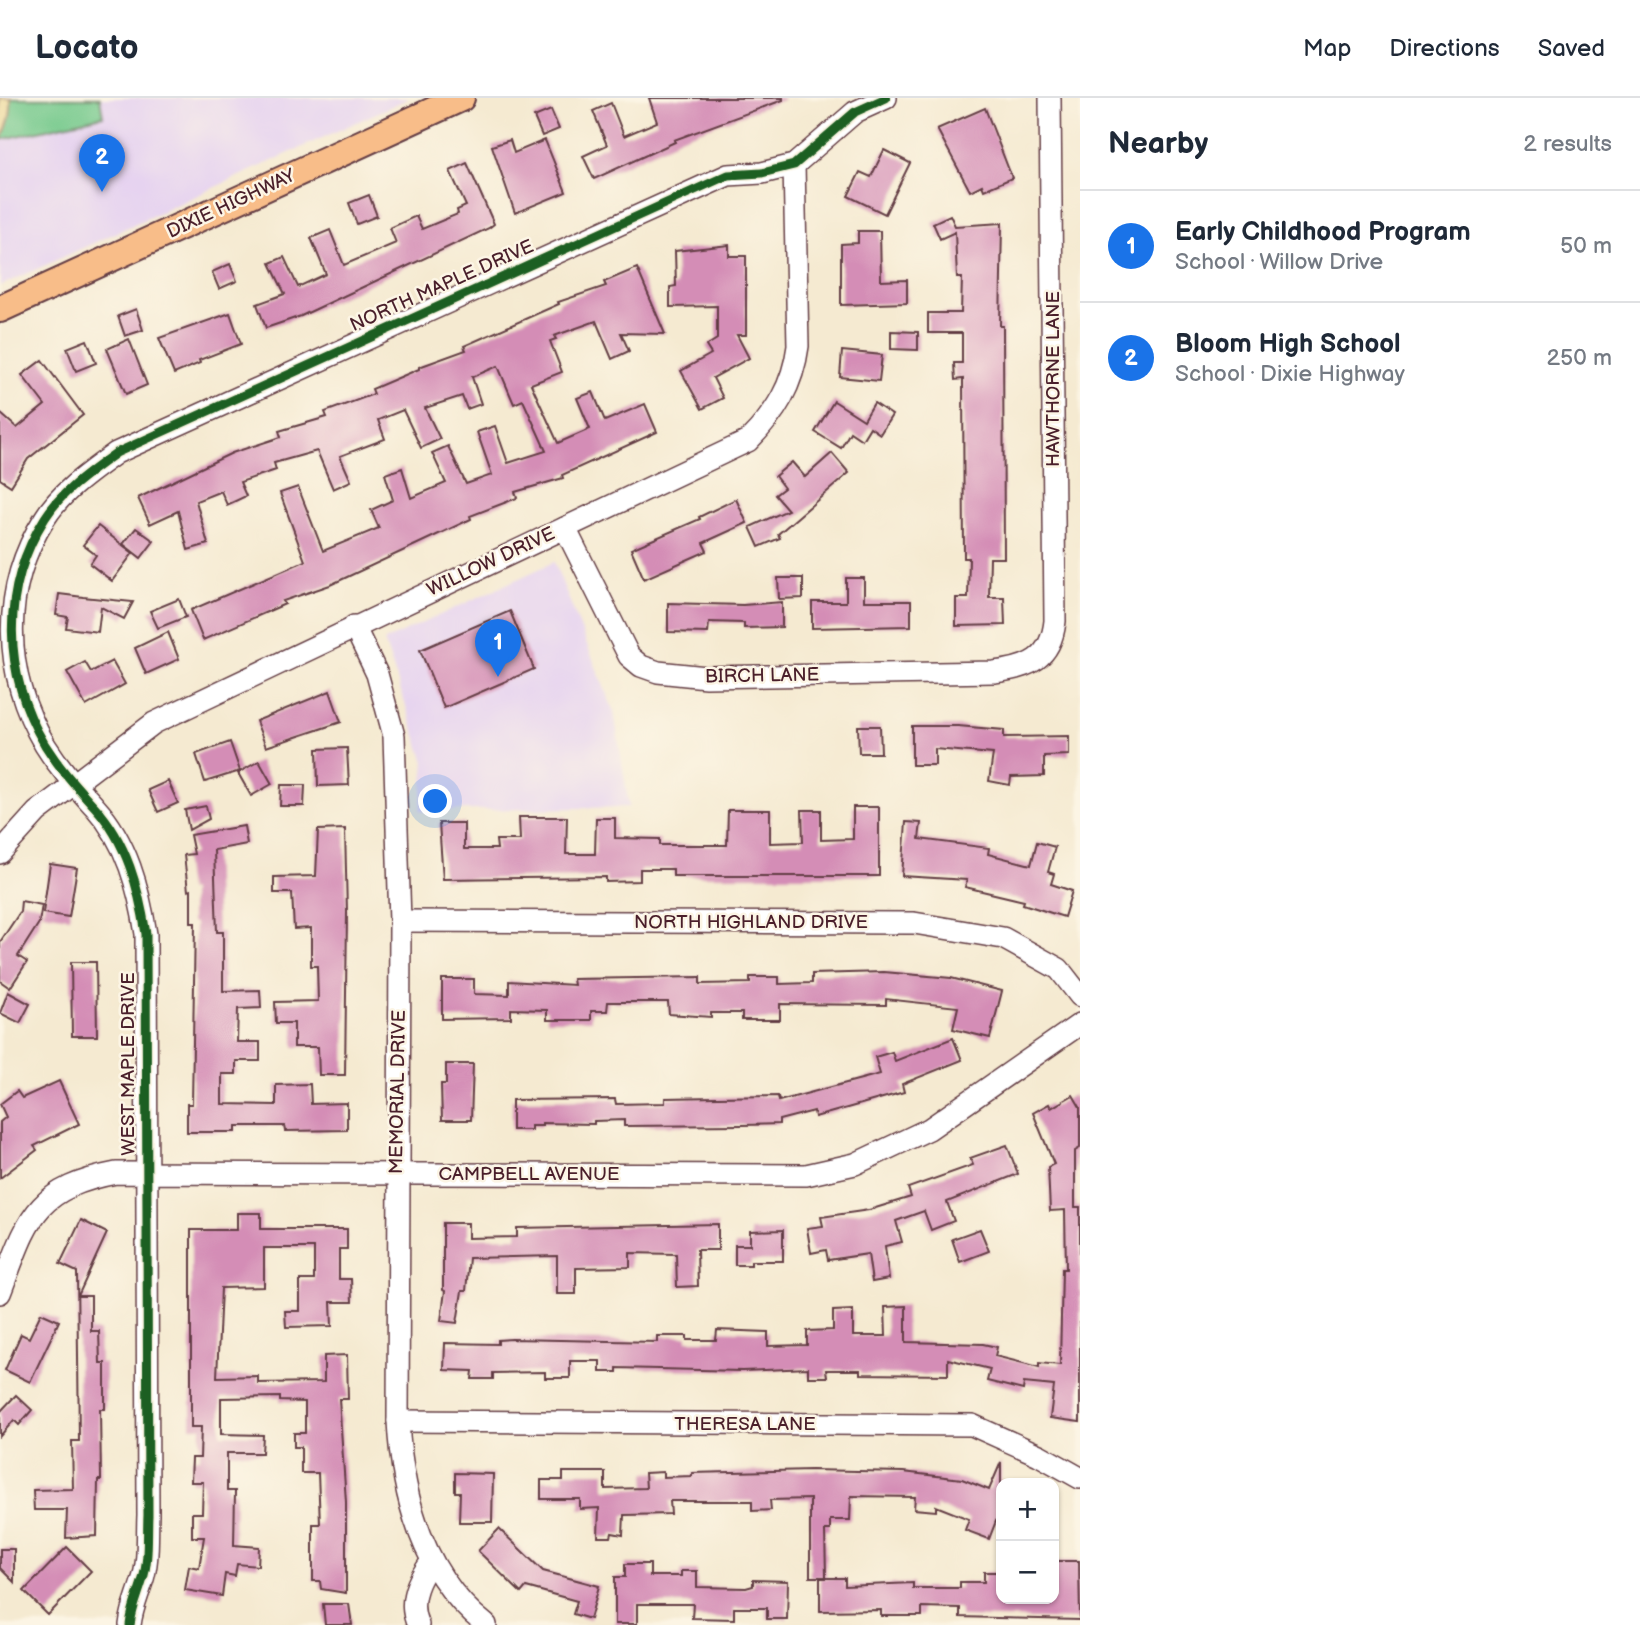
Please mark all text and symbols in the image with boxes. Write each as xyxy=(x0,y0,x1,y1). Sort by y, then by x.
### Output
text: Locato xyxy=(35,28,139,68)
text: Map xyxy=(1303,34,1351,63)
text: Directions xyxy=(1389,34,1500,63)
text: Saved xyxy=(1538,34,1605,63)
text: Nearby xyxy=(1108,126,1208,162)
text: 2 results xyxy=(1523,130,1612,158)
pin: 2 xyxy=(79,134,125,192)
street label: DIXIE HIGHWAY xyxy=(163,164,300,244)
text: Early Childhood Program xyxy=(1175,217,1471,248)
text: 1 xyxy=(1126,232,1136,260)
text: 50 m xyxy=(1560,232,1612,260)
street label: NORTH MAPLE DRIVE xyxy=(347,235,537,337)
text: School · Willow Drive xyxy=(1175,248,1383,276)
street label: HAWTHORNE LANE xyxy=(1042,291,1065,467)
text: Bloom High School xyxy=(1175,329,1401,360)
text: 2 xyxy=(1124,344,1138,372)
text: 250 m xyxy=(1546,344,1612,372)
text: School · Dixie Highway xyxy=(1175,360,1405,388)
street label: WILLOW DRIVE xyxy=(423,522,559,602)
pin: 1 xyxy=(475,619,521,677)
street label: BIRCH LANE xyxy=(705,664,819,688)
your location xyxy=(418,784,452,818)
street label: NORTH HIGHLAND DRIVE xyxy=(634,911,868,934)
street label: WEST MAPLE DRIVE xyxy=(117,972,140,1156)
street label: MEMORIAL DRIVE xyxy=(385,1010,411,1174)
street label: CAMPBELL AVENUE xyxy=(439,1163,619,1186)
street label: THERESA LANE xyxy=(674,1413,816,1436)
map controls xyxy=(996,1478,1059,1604)
button: + xyxy=(996,1478,1059,1541)
button: − xyxy=(996,1541,1059,1604)

